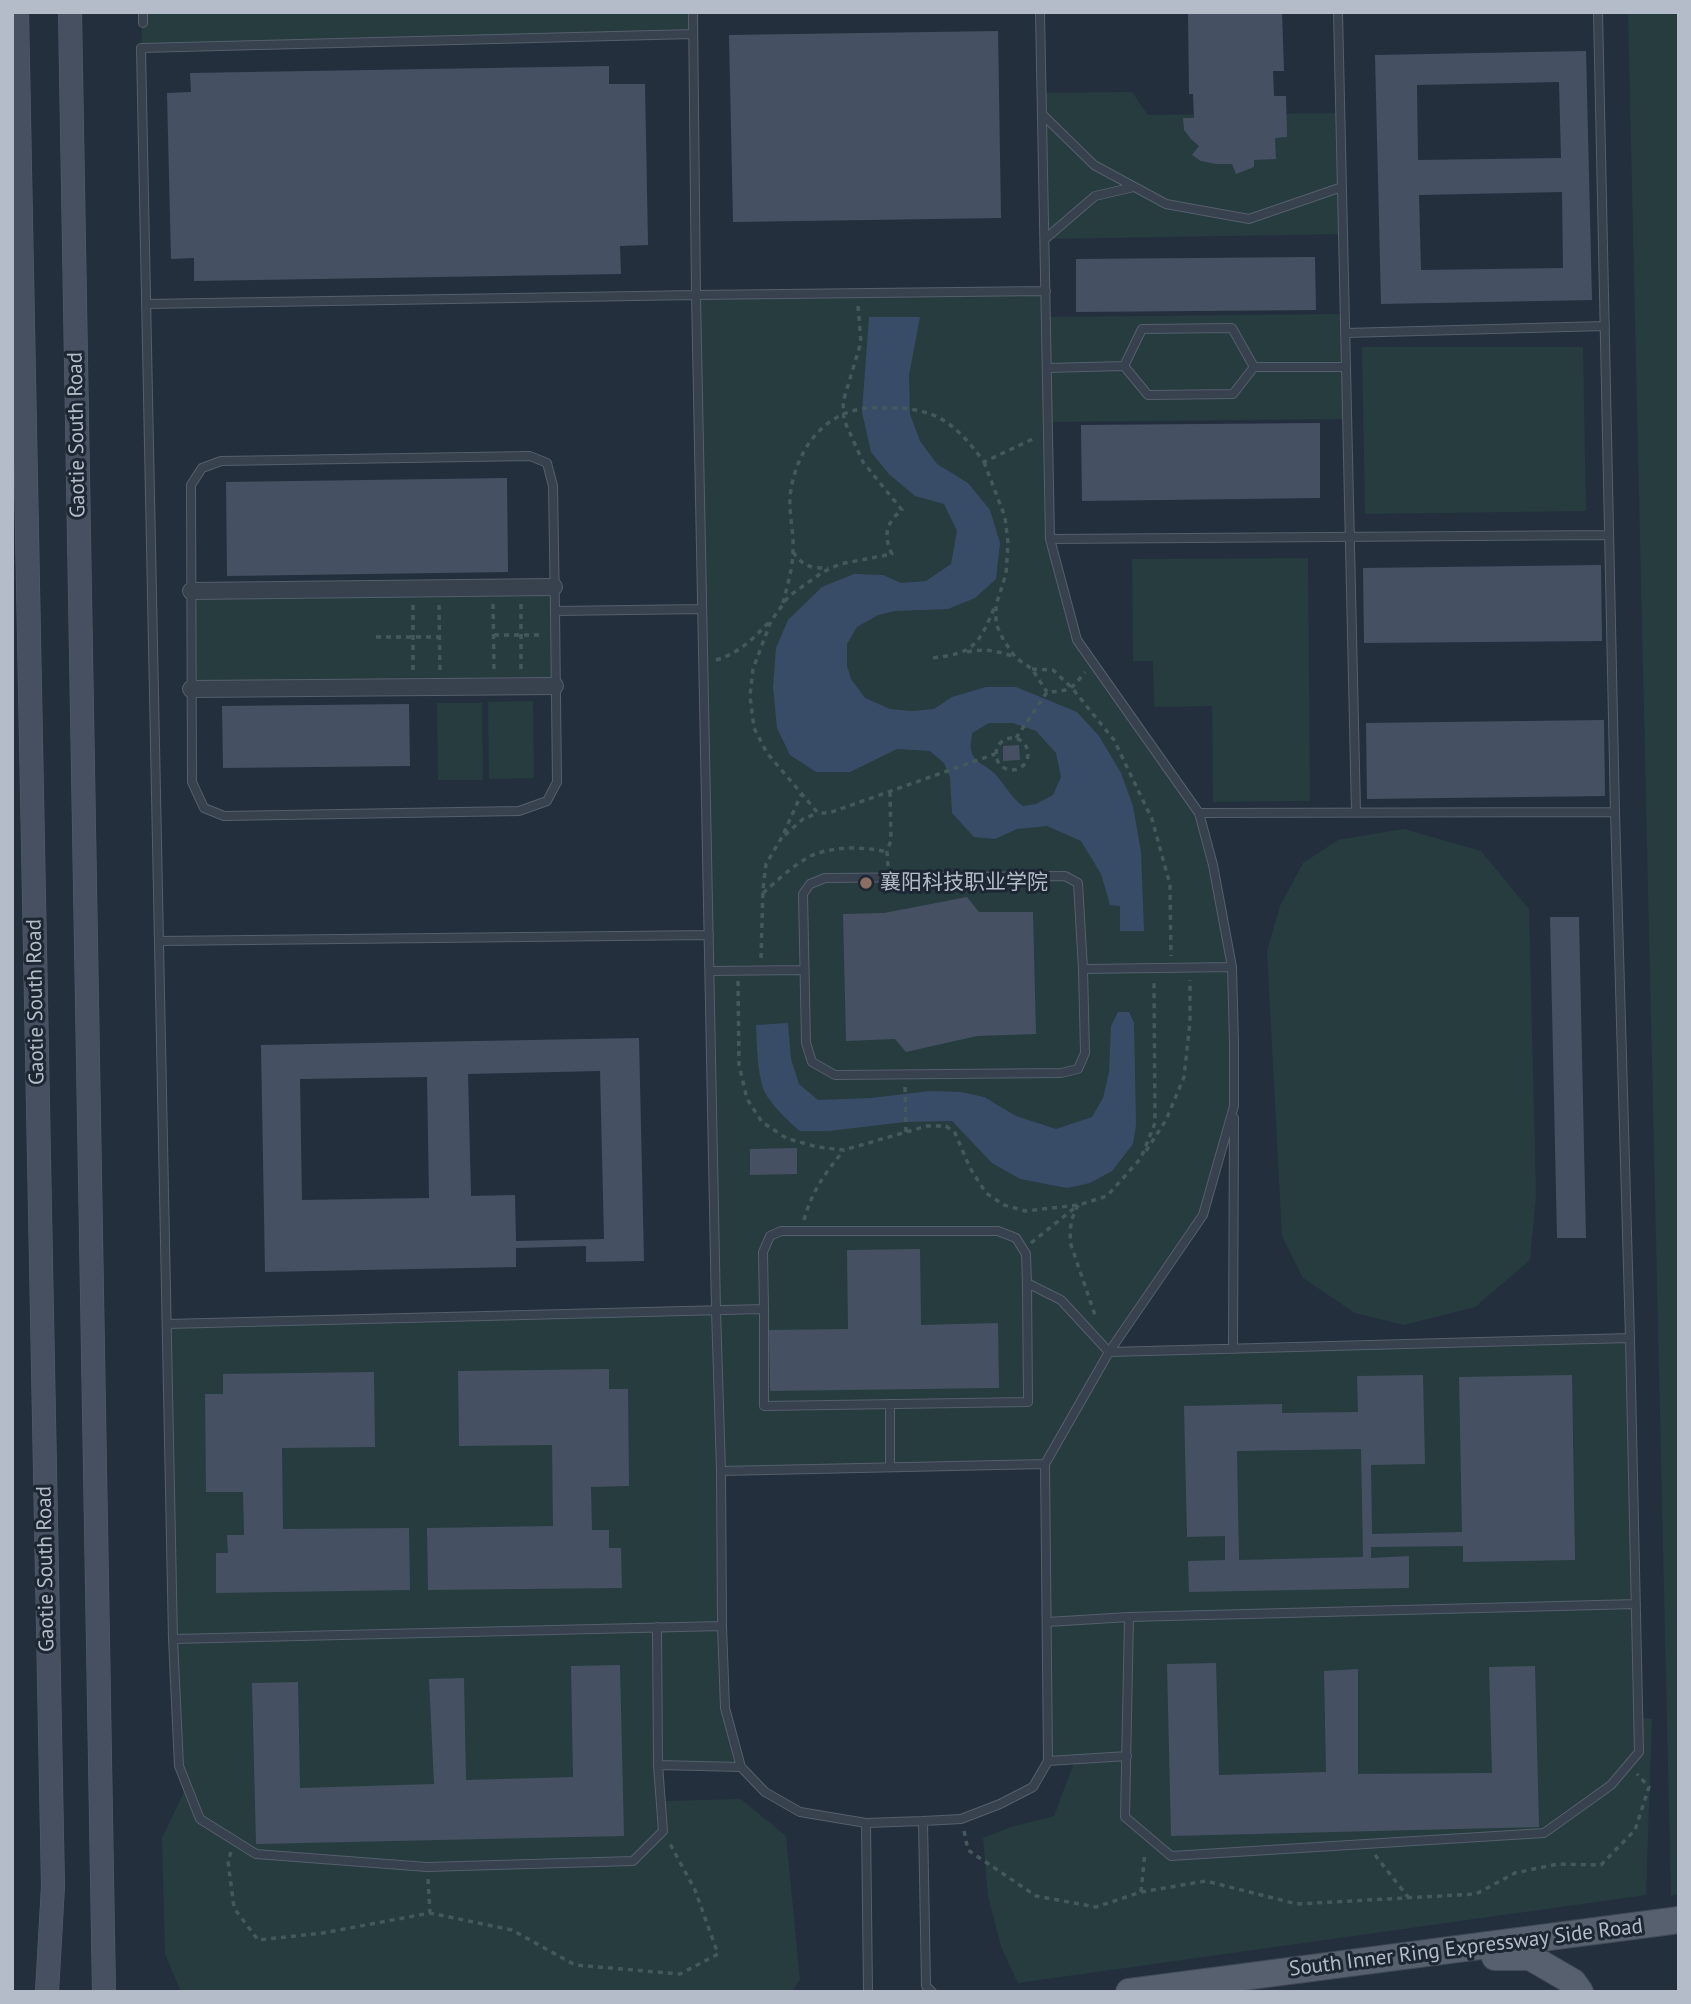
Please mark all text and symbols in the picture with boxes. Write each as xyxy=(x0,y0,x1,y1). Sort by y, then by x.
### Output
street label: Gaotie South Road xyxy=(63,352,91,518)
place label: 襄阳科技职业学院 xyxy=(880,870,1048,896)
marker: 襄阳科技职业学院 xyxy=(858,875,874,891)
street label: Gaotie South Road xyxy=(22,919,50,1085)
street label: Gaotie South Road xyxy=(32,1486,60,1652)
street label: South Inner Ring Expressway Side Road xyxy=(1288,1914,1644,1982)

